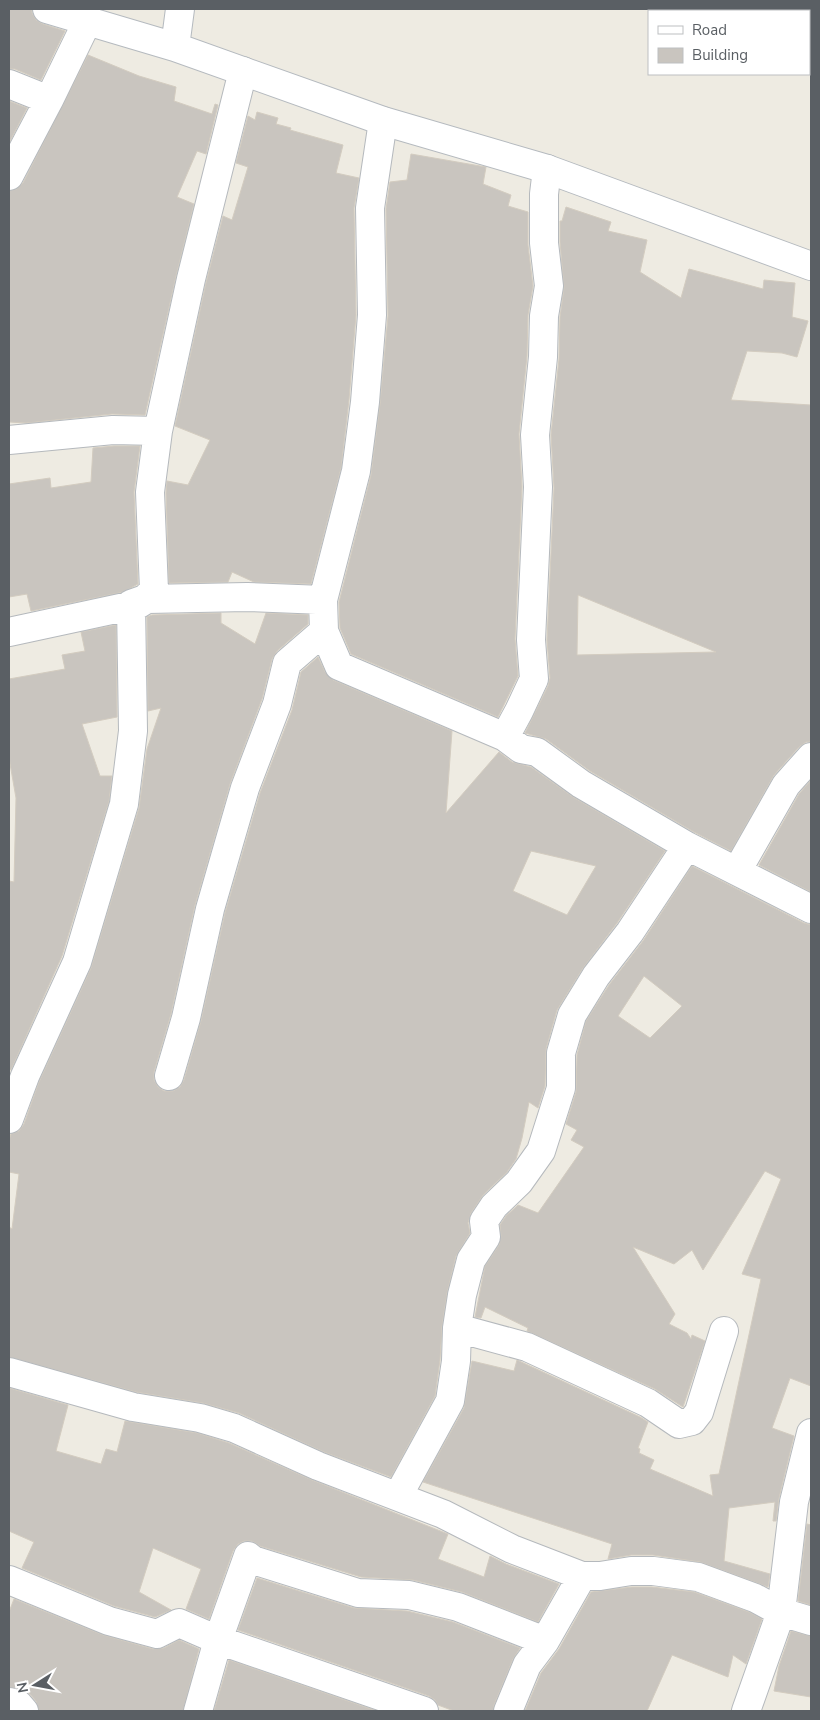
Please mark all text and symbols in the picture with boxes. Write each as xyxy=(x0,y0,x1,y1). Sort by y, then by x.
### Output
legend xyxy=(648,10,810,75)
text: Road xyxy=(692,20,727,40)
text: Building xyxy=(692,45,748,65)
north arrow xyxy=(10,1660,60,1710)
text: N xyxy=(12,1680,33,1694)

